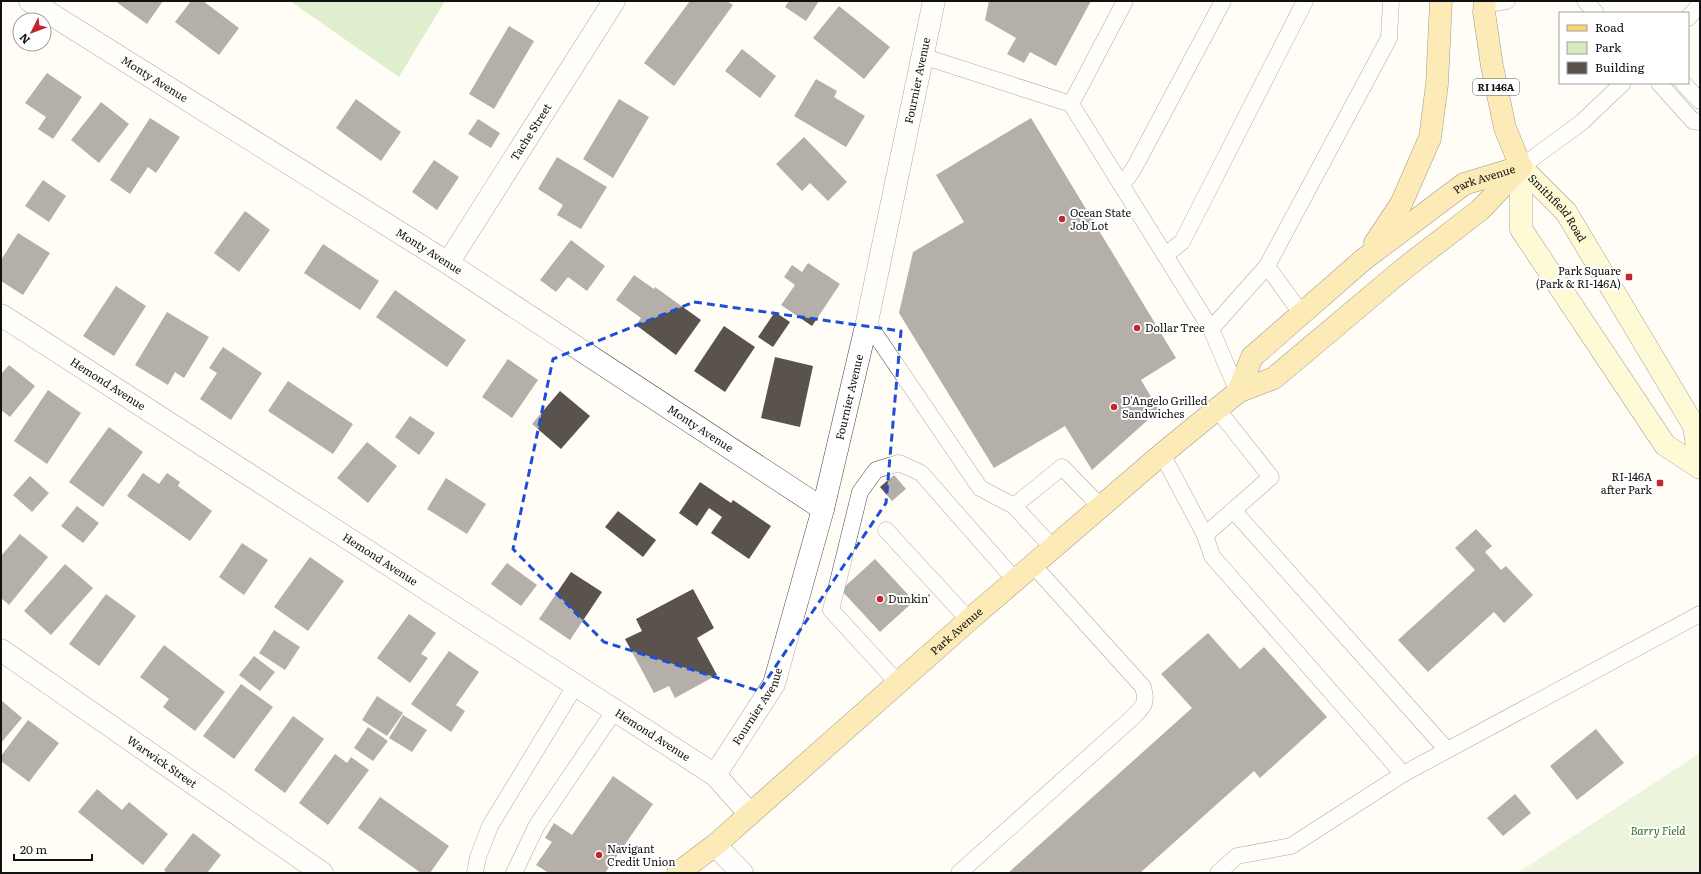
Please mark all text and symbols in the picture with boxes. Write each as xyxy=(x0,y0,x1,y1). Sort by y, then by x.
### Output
north arrow xyxy=(12,12,52,52)
legend xyxy=(1559,12,1689,84)
text: Road xyxy=(1595,18,1625,36)
text: N xyxy=(15,31,33,48)
street label: Fournier Avenue xyxy=(900,36,933,125)
text: Park xyxy=(1595,38,1622,56)
street label: Monty Avenue xyxy=(119,51,192,105)
text: Building xyxy=(1595,58,1645,76)
road number: RI 146A xyxy=(1473,79,1519,95)
street label: Tache Street xyxy=(506,99,555,163)
street label: Park Avenue xyxy=(1449,160,1517,197)
street label: Smithfield Road xyxy=(1525,170,1591,245)
place label: Ocean State Job Lot xyxy=(1070,204,1132,233)
marker: Ocean State Job Lot xyxy=(1057,214,1067,224)
street label: Monty Avenue xyxy=(393,223,466,278)
place label: Park Square (Park & RI-146A) xyxy=(1536,262,1621,291)
marker: Park Square (Park & RI-146A) xyxy=(1624,272,1634,282)
place label: Dollar Tree xyxy=(1145,319,1205,335)
marker: Dollar Tree xyxy=(1132,323,1142,333)
street label: Fournier Avenue xyxy=(831,352,866,441)
street label: Hemond Avenue xyxy=(68,353,149,413)
place label: D'Angelo Grilled Sandwiches xyxy=(1122,392,1208,421)
street label: Monty Avenue xyxy=(665,400,737,455)
marker: D'Angelo Grilled Sandwiches xyxy=(1109,402,1119,412)
place label: RI-146A after Park xyxy=(1601,468,1652,497)
marker: RI-146A after Park xyxy=(1655,478,1665,488)
street label: Hemond Avenue xyxy=(340,528,422,589)
place label: Dunkin' xyxy=(888,590,930,606)
marker: Dunkin' xyxy=(875,594,885,604)
street label: Park Avenue xyxy=(926,603,986,658)
street label: Fournier Avenue xyxy=(728,666,785,748)
street label: Hemond Avenue xyxy=(612,704,694,764)
street label: Warwick Street xyxy=(124,731,201,791)
park label: Barry Field xyxy=(1630,822,1686,838)
scale bar xyxy=(14,836,92,862)
text: 20 m xyxy=(20,840,47,858)
place label: Navigant Credit Union xyxy=(607,840,675,869)
marker: Navigant Credit Union xyxy=(594,850,604,860)

